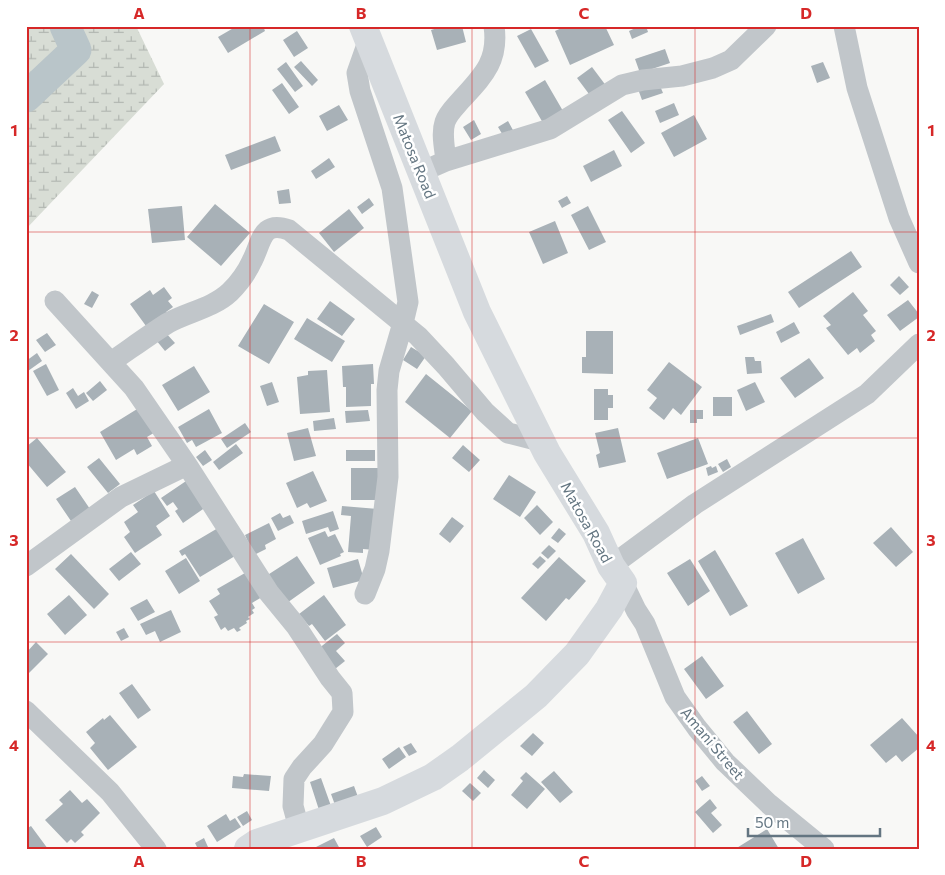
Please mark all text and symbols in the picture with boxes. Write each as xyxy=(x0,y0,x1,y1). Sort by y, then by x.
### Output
text: A xyxy=(133,3,145,22)
text: B xyxy=(356,3,367,22)
text: C xyxy=(579,3,590,22)
text: D xyxy=(800,3,812,22)
street label: Matosa Road xyxy=(390,111,440,201)
text: 1 xyxy=(10,120,18,139)
text: 1 xyxy=(927,120,935,139)
text: 2 xyxy=(9,325,19,344)
text: 2 xyxy=(926,325,936,344)
street label: Matosa Road xyxy=(557,479,617,565)
text: 3 xyxy=(9,530,19,549)
text: 3 xyxy=(926,530,936,549)
street label: Amani Street xyxy=(677,703,749,783)
text: 4 xyxy=(9,735,19,754)
text: 4 xyxy=(926,735,936,754)
scale bar xyxy=(748,805,880,837)
text: 50 m xyxy=(755,813,789,831)
text: A xyxy=(133,851,145,870)
text: B xyxy=(356,851,367,870)
text: C xyxy=(579,851,590,870)
text: D xyxy=(800,851,812,870)

